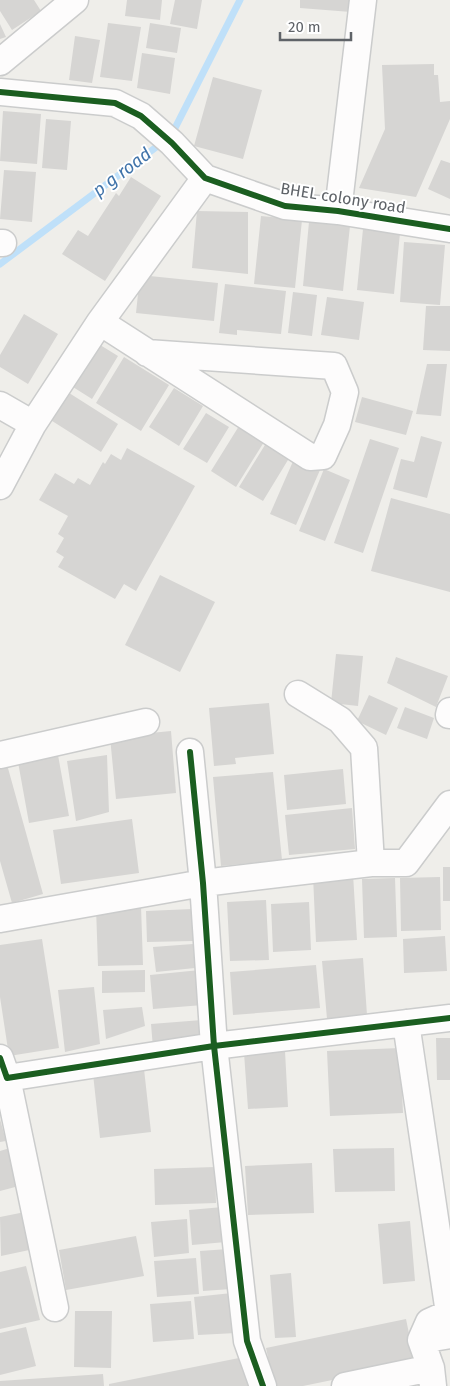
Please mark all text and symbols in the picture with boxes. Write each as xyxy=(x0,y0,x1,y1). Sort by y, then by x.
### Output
scale bar xyxy=(280,10,351,42)
text: 20 m xyxy=(288,18,321,36)
water label: p g road xyxy=(88,143,156,201)
street label: BHEL colony road xyxy=(279,179,407,217)

